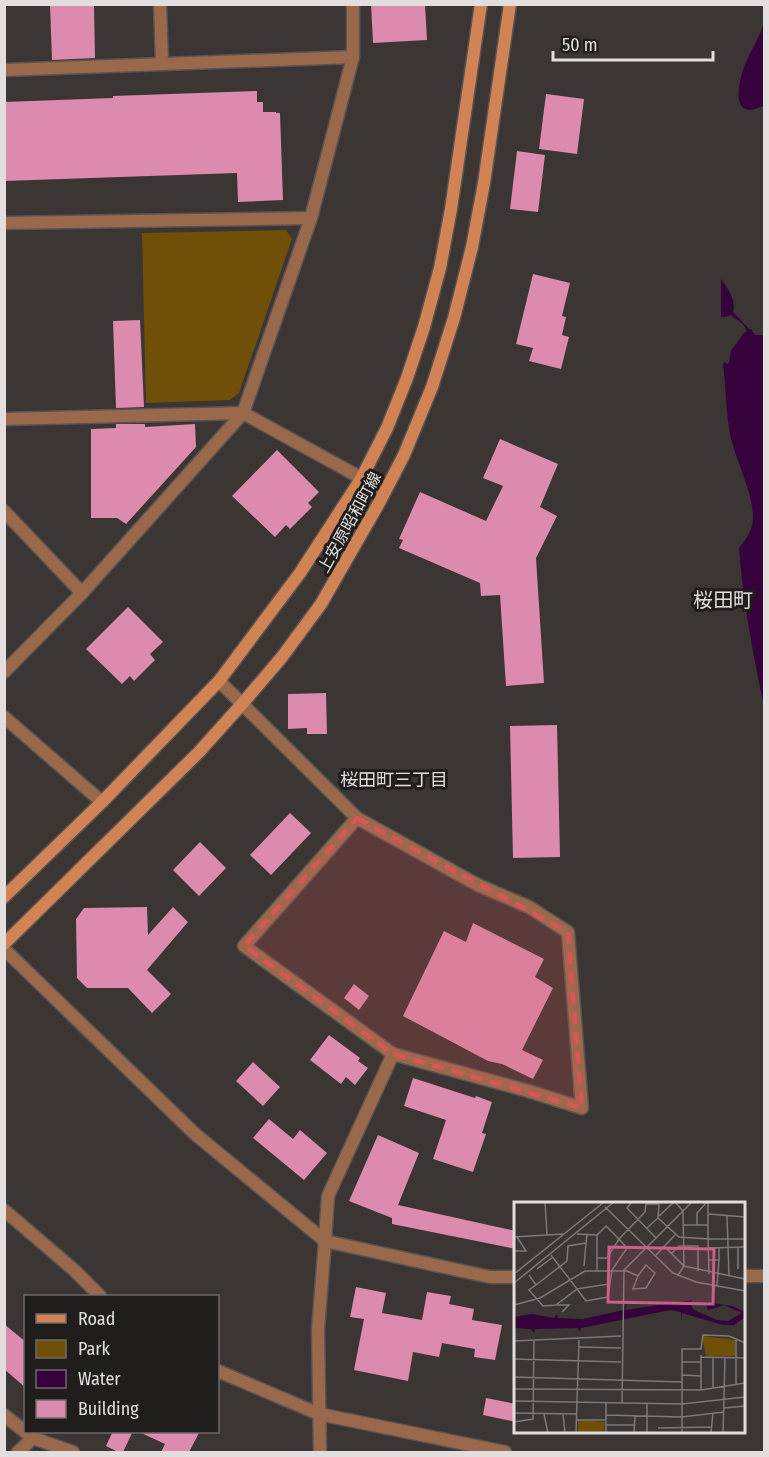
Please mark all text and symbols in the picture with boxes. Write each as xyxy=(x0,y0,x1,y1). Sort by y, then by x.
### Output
scale bar xyxy=(553,24,714,62)
text: 50 m xyxy=(562,34,598,56)
street label: 上安原昭和町線 xyxy=(314,469,385,576)
district label: 桜田町 xyxy=(693,588,753,612)
district label: 桜田町三丁目 xyxy=(340,769,448,791)
inset map xyxy=(514,1202,745,1433)
legend xyxy=(24,1295,219,1433)
text: Road xyxy=(78,1308,115,1330)
text: Park xyxy=(78,1338,111,1360)
text: Water xyxy=(78,1368,121,1390)
text: Building xyxy=(78,1398,139,1420)

